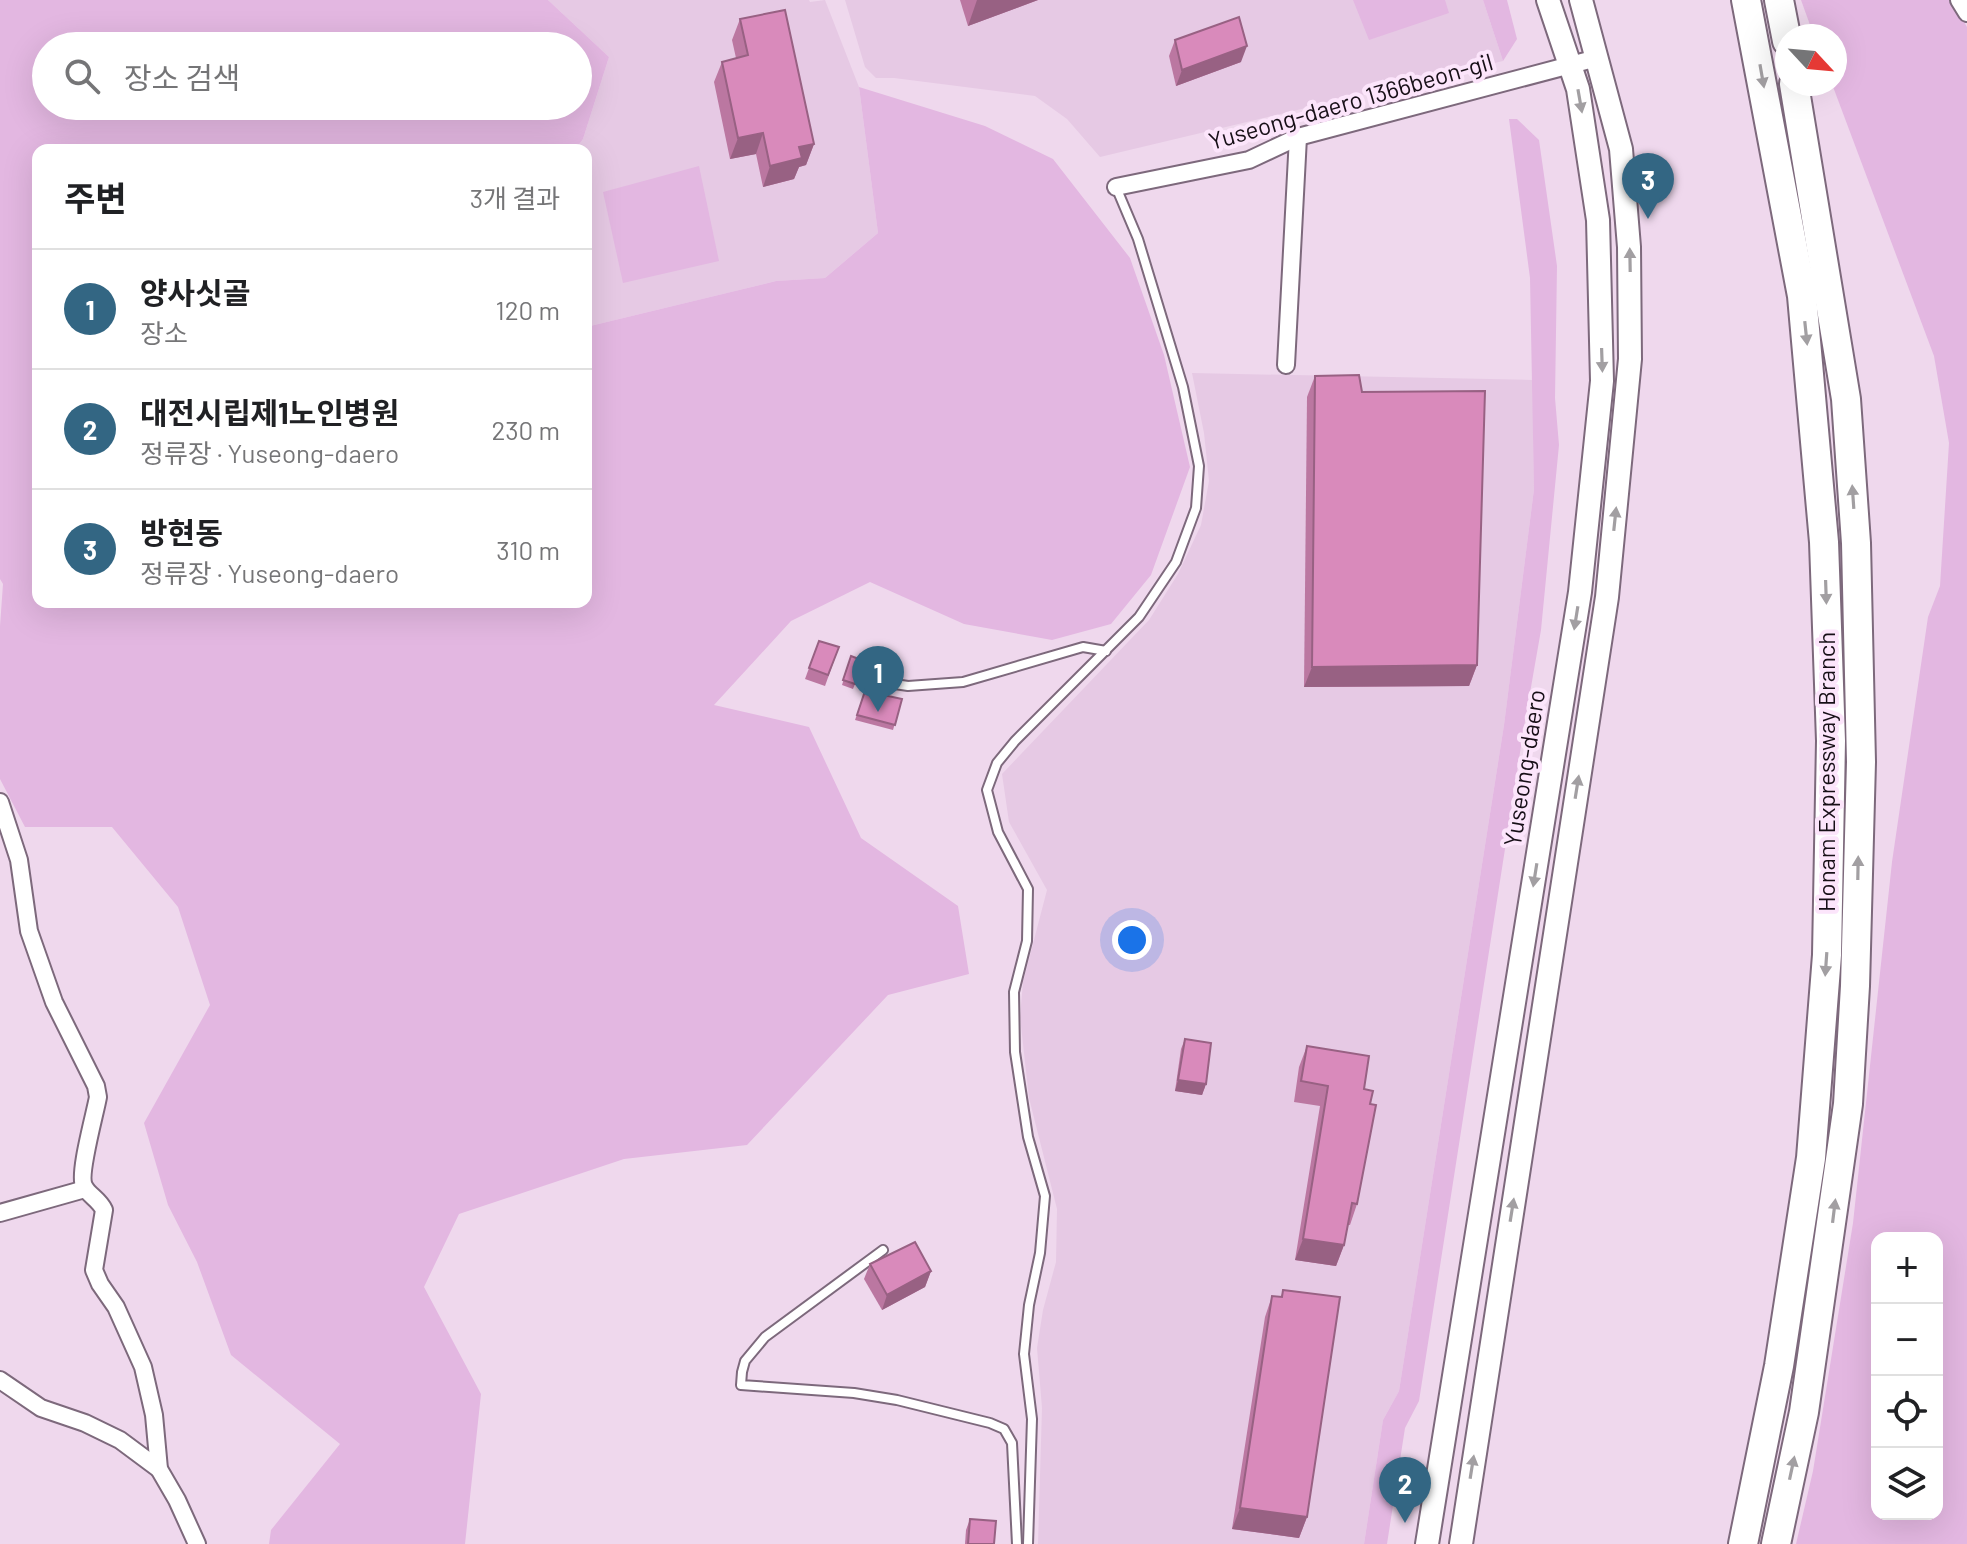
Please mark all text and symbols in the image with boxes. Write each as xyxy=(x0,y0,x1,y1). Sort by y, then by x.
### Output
north arrow xyxy=(1775,24,1847,96)
search box xyxy=(32,32,592,120)
street label: Yuseong-daero 1366beon-gil xyxy=(1205,46,1496,155)
icon: search xyxy=(60,54,104,98)
text: 장소 검색 xyxy=(124,59,240,95)
one-way arrow xyxy=(1756,64,1768,89)
one-way arrow xyxy=(1574,89,1586,114)
pin: 3 xyxy=(1622,153,1674,219)
text: 주변 xyxy=(64,177,127,218)
text: 3개 결과 xyxy=(470,182,560,213)
one-way arrow xyxy=(1623,247,1636,272)
text: 양사싯골 xyxy=(140,274,250,310)
text: 1 xyxy=(85,294,95,325)
text: 120 m xyxy=(496,294,560,325)
text: 장소 xyxy=(140,317,188,348)
one-way arrow xyxy=(1799,320,1812,345)
one-way arrow xyxy=(1595,348,1608,373)
text: 대전시립제1노인병원 xyxy=(140,394,399,430)
text: 2 xyxy=(83,414,97,445)
text: 230 m xyxy=(491,414,560,445)
text: 정류장 · Yuseong-daero xyxy=(140,437,399,468)
one-way arrow xyxy=(1846,484,1859,509)
one-way arrow xyxy=(1608,506,1621,531)
text: 방현동 xyxy=(140,514,223,550)
text: 3 xyxy=(83,534,97,565)
text: 310 m xyxy=(496,534,560,565)
text: 정류장 · Yuseong-daero xyxy=(140,557,399,588)
one-way arrow xyxy=(1820,580,1833,605)
one-way arrow xyxy=(1569,606,1582,631)
street label: Honam Expressway Branch xyxy=(1811,632,1840,912)
pin: 1 xyxy=(852,646,904,712)
street label: Yuseong-daero xyxy=(1497,687,1550,848)
one-way arrow xyxy=(1572,774,1584,799)
one-way arrow xyxy=(1852,855,1865,880)
one-way arrow xyxy=(1528,863,1540,888)
your location xyxy=(1112,920,1152,960)
one-way arrow xyxy=(1819,951,1832,976)
one-way arrow xyxy=(1506,1197,1519,1222)
one-way arrow xyxy=(1828,1198,1841,1223)
map controls xyxy=(1871,1232,1943,1520)
button: + xyxy=(1871,1232,1943,1304)
button: − xyxy=(1871,1304,1943,1376)
button: locate xyxy=(1871,1376,1943,1448)
button: layers xyxy=(1871,1448,1943,1520)
one-way arrow xyxy=(1467,1454,1479,1479)
one-way arrow xyxy=(1786,1455,1799,1480)
pin: 2 xyxy=(1379,1457,1431,1523)

